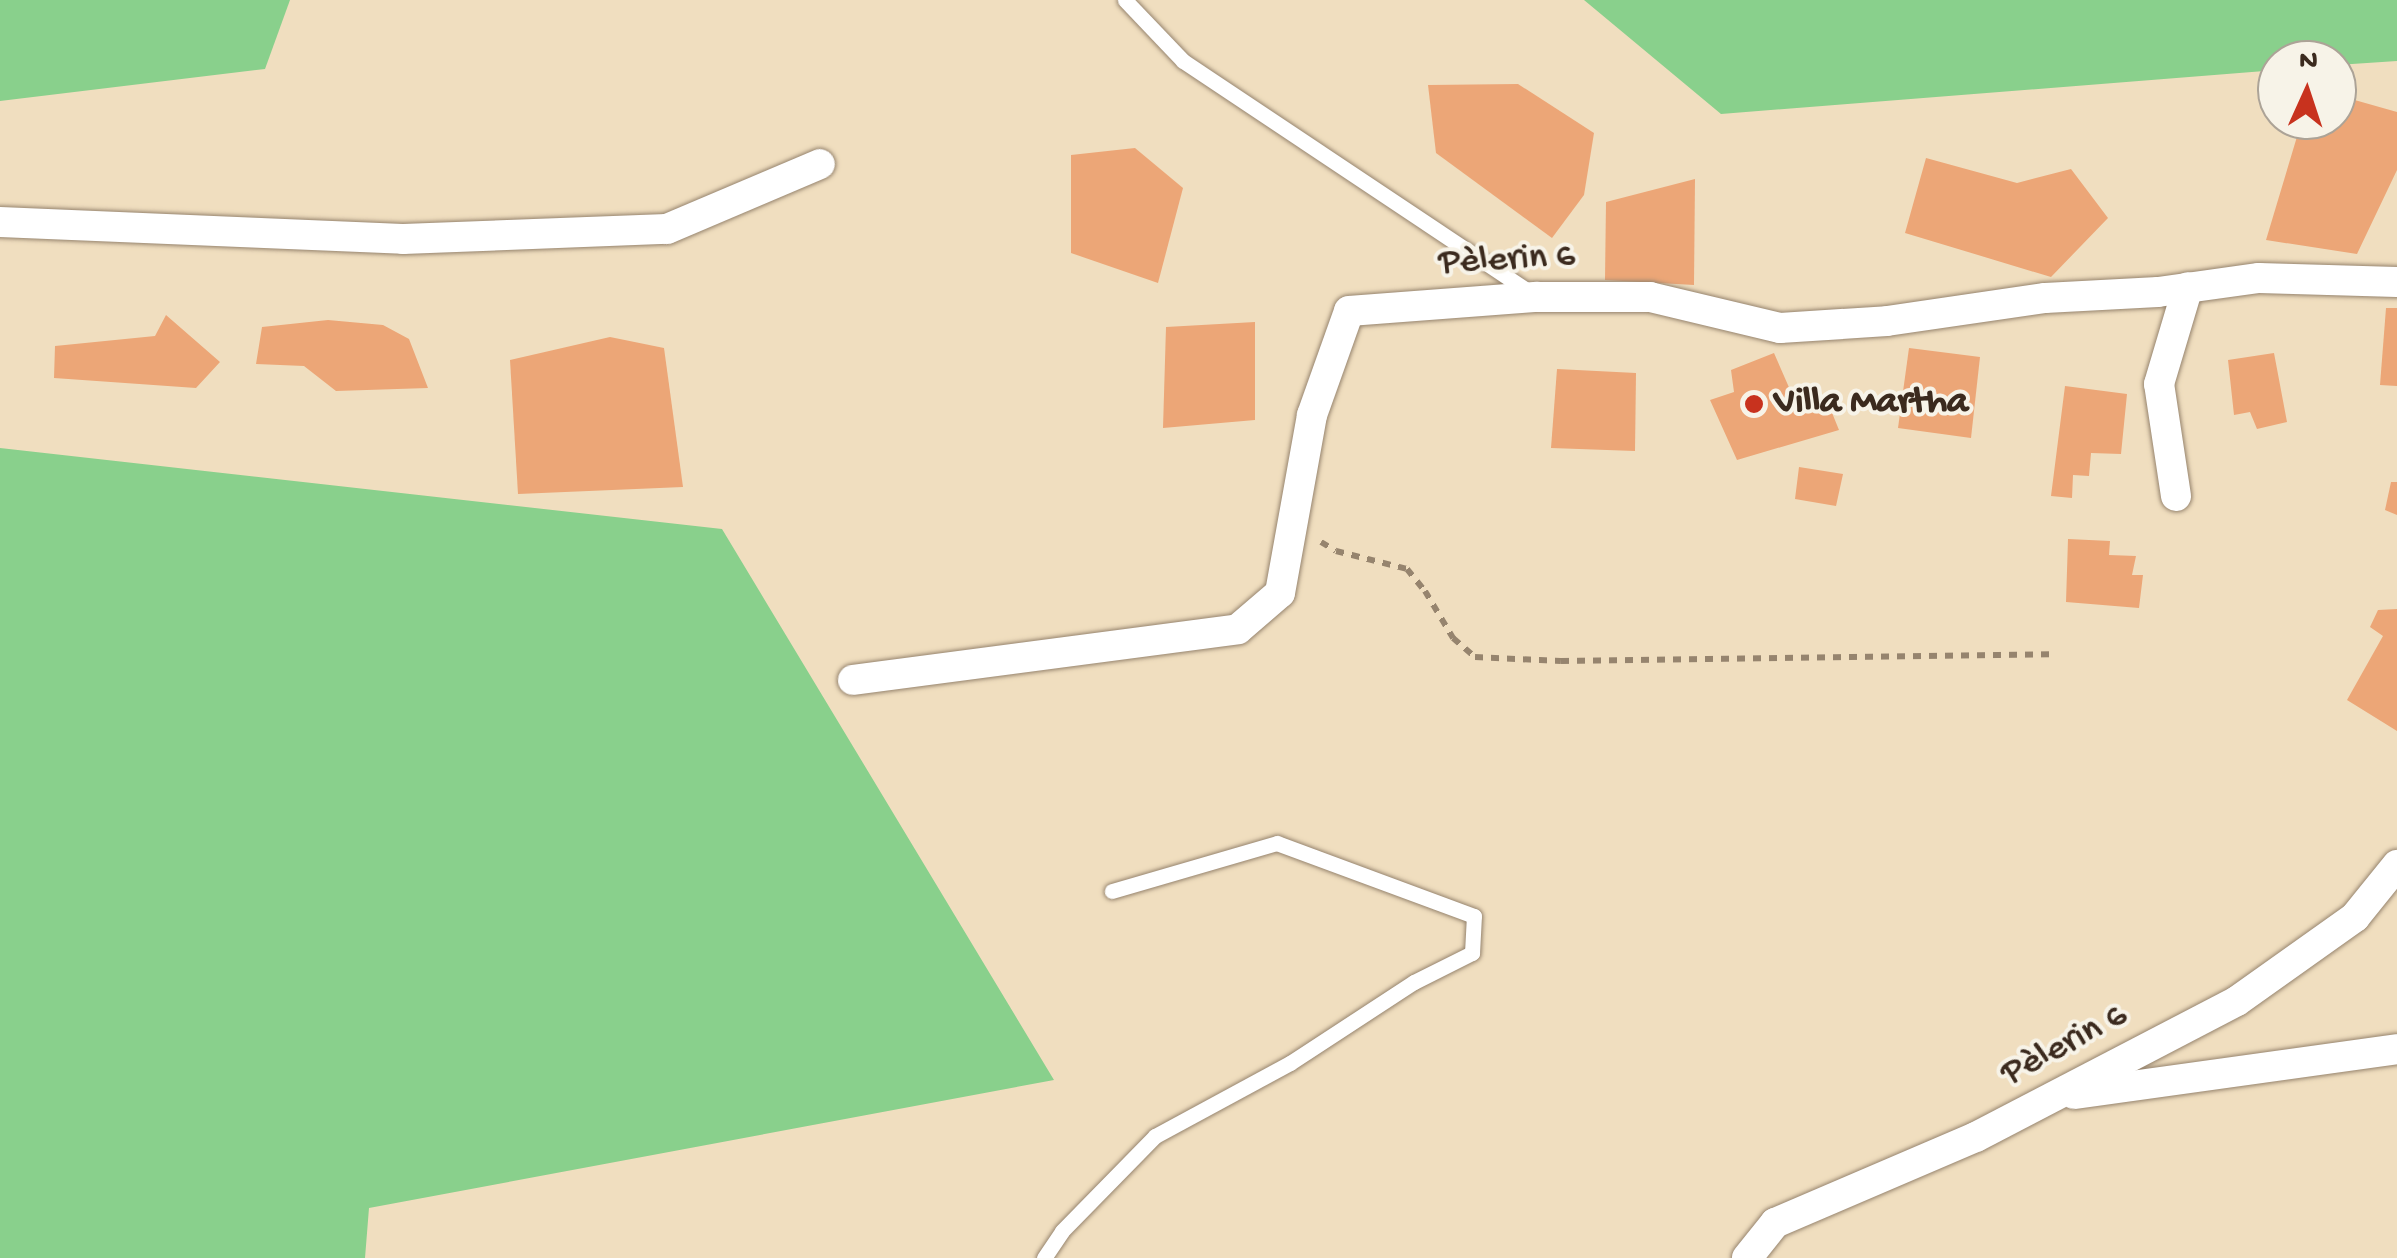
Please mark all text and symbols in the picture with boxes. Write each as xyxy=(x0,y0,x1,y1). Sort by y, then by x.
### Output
north arrow xyxy=(2257,40,2357,140)
text: N xyxy=(2299,45,2318,78)
street label: Pèlerin 6 xyxy=(1438,235,1576,287)
place label: Villa Martha xyxy=(1774,381,1968,427)
marker: Villa Martha xyxy=(1743,393,1765,415)
street label: Pèlerin 6 xyxy=(1994,994,2136,1098)

